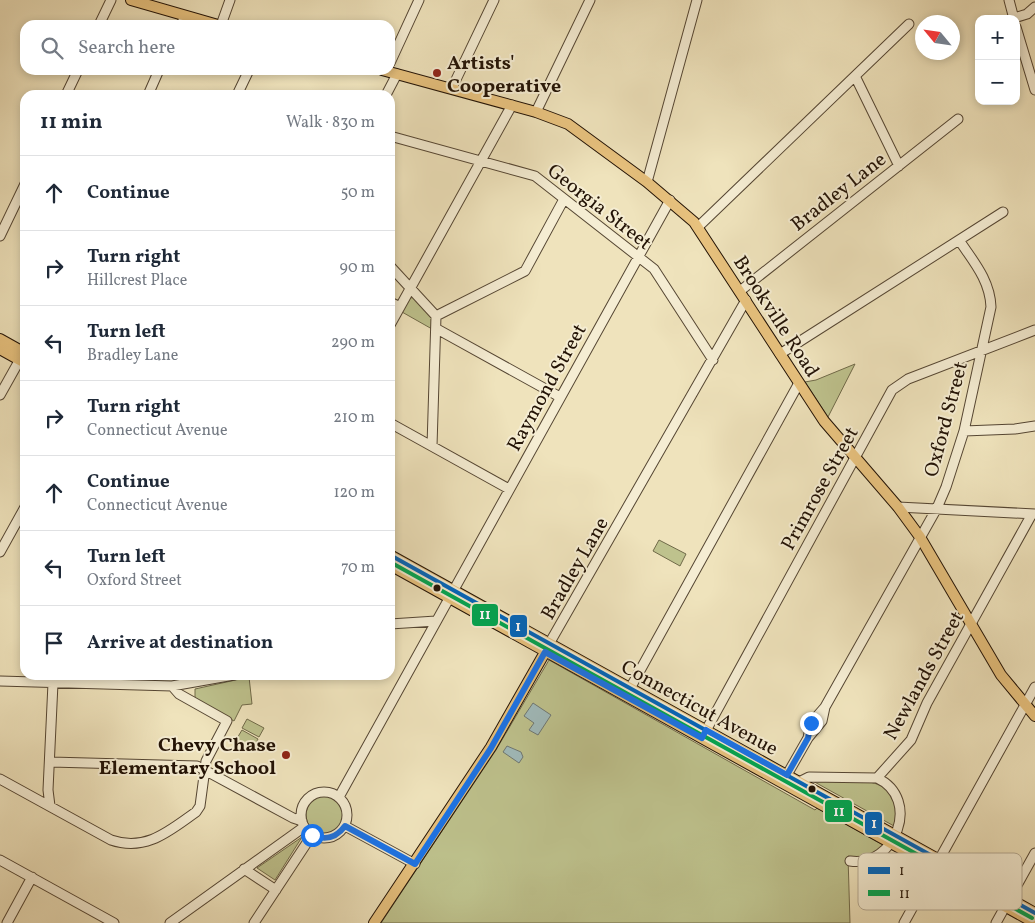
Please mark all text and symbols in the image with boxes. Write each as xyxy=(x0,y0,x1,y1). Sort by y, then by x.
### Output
north arrow xyxy=(915,15,960,60)
map controls xyxy=(975,15,1020,105)
button: + xyxy=(975,15,1020,60)
search box xyxy=(20,20,395,75)
icon: search xyxy=(38,34,66,62)
text: Search here xyxy=(78,35,175,61)
place label: Artists' Cooperative xyxy=(447,50,561,101)
button: − xyxy=(975,60,1020,105)
marker: Artists' Cooperative xyxy=(431,67,443,79)
text: 11 min xyxy=(40,108,103,137)
text: Walk · 830 m xyxy=(286,112,375,134)
street label: Bradley Lane xyxy=(786,146,893,239)
street label: Georgia Street xyxy=(541,158,657,257)
icon: ahead xyxy=(40,179,68,207)
text: Continue xyxy=(87,180,170,206)
text: 50 m xyxy=(341,182,375,204)
text: Turn right xyxy=(87,244,180,270)
street label: Brookville Road xyxy=(725,251,825,383)
icon: right xyxy=(40,254,68,282)
text: 90 m xyxy=(339,257,375,279)
text: Hillcrest Place xyxy=(87,270,187,292)
text: Turn left xyxy=(87,319,166,345)
street label: Raymond Street xyxy=(501,319,594,457)
icon: left xyxy=(40,329,68,357)
text: 290 m xyxy=(331,332,375,354)
text: Bradley Lane xyxy=(87,345,178,367)
street label: Oxford Street xyxy=(918,359,976,480)
text: Turn right xyxy=(87,394,180,420)
icon: right xyxy=(40,404,68,432)
text: 210 m xyxy=(333,407,375,429)
text: Connecticut Avenue xyxy=(87,420,228,442)
street label: Primrose Street xyxy=(775,422,866,556)
text: Continue xyxy=(87,469,170,495)
icon: ahead xyxy=(40,479,68,507)
text: 120 m xyxy=(333,482,375,504)
text: Connecticut Avenue xyxy=(87,495,228,517)
street label: Bradley Lane xyxy=(535,513,616,625)
text: Turn left xyxy=(87,544,166,570)
icon: left xyxy=(40,554,68,582)
text: 70 m xyxy=(341,557,375,579)
text: Oxford Street xyxy=(87,570,182,592)
unlabelled marker xyxy=(432,583,442,593)
line badge: 11 xyxy=(471,603,499,627)
text: 11 xyxy=(479,606,491,625)
street label: Newlands Street xyxy=(878,606,972,746)
line badge: 1 xyxy=(509,614,528,638)
text: 1 xyxy=(515,618,521,637)
icon: arrive xyxy=(40,629,68,657)
text: Arrive at destination xyxy=(87,630,273,656)
street label: Connecticut Avenue xyxy=(615,654,783,764)
route end xyxy=(800,712,823,735)
place label: Chevy Chase Elementary School xyxy=(99,732,276,783)
marker: Chevy Chase Elementary School xyxy=(280,749,292,761)
unlabelled marker xyxy=(807,784,817,794)
line badge: 11 xyxy=(824,799,853,823)
text: 11 xyxy=(833,803,845,822)
line badge: 1 xyxy=(864,811,883,836)
text: 1 xyxy=(871,815,877,834)
route start xyxy=(301,824,324,847)
legend xyxy=(858,853,1022,910)
text: 1 xyxy=(899,862,904,881)
text: 11 xyxy=(899,885,910,904)

